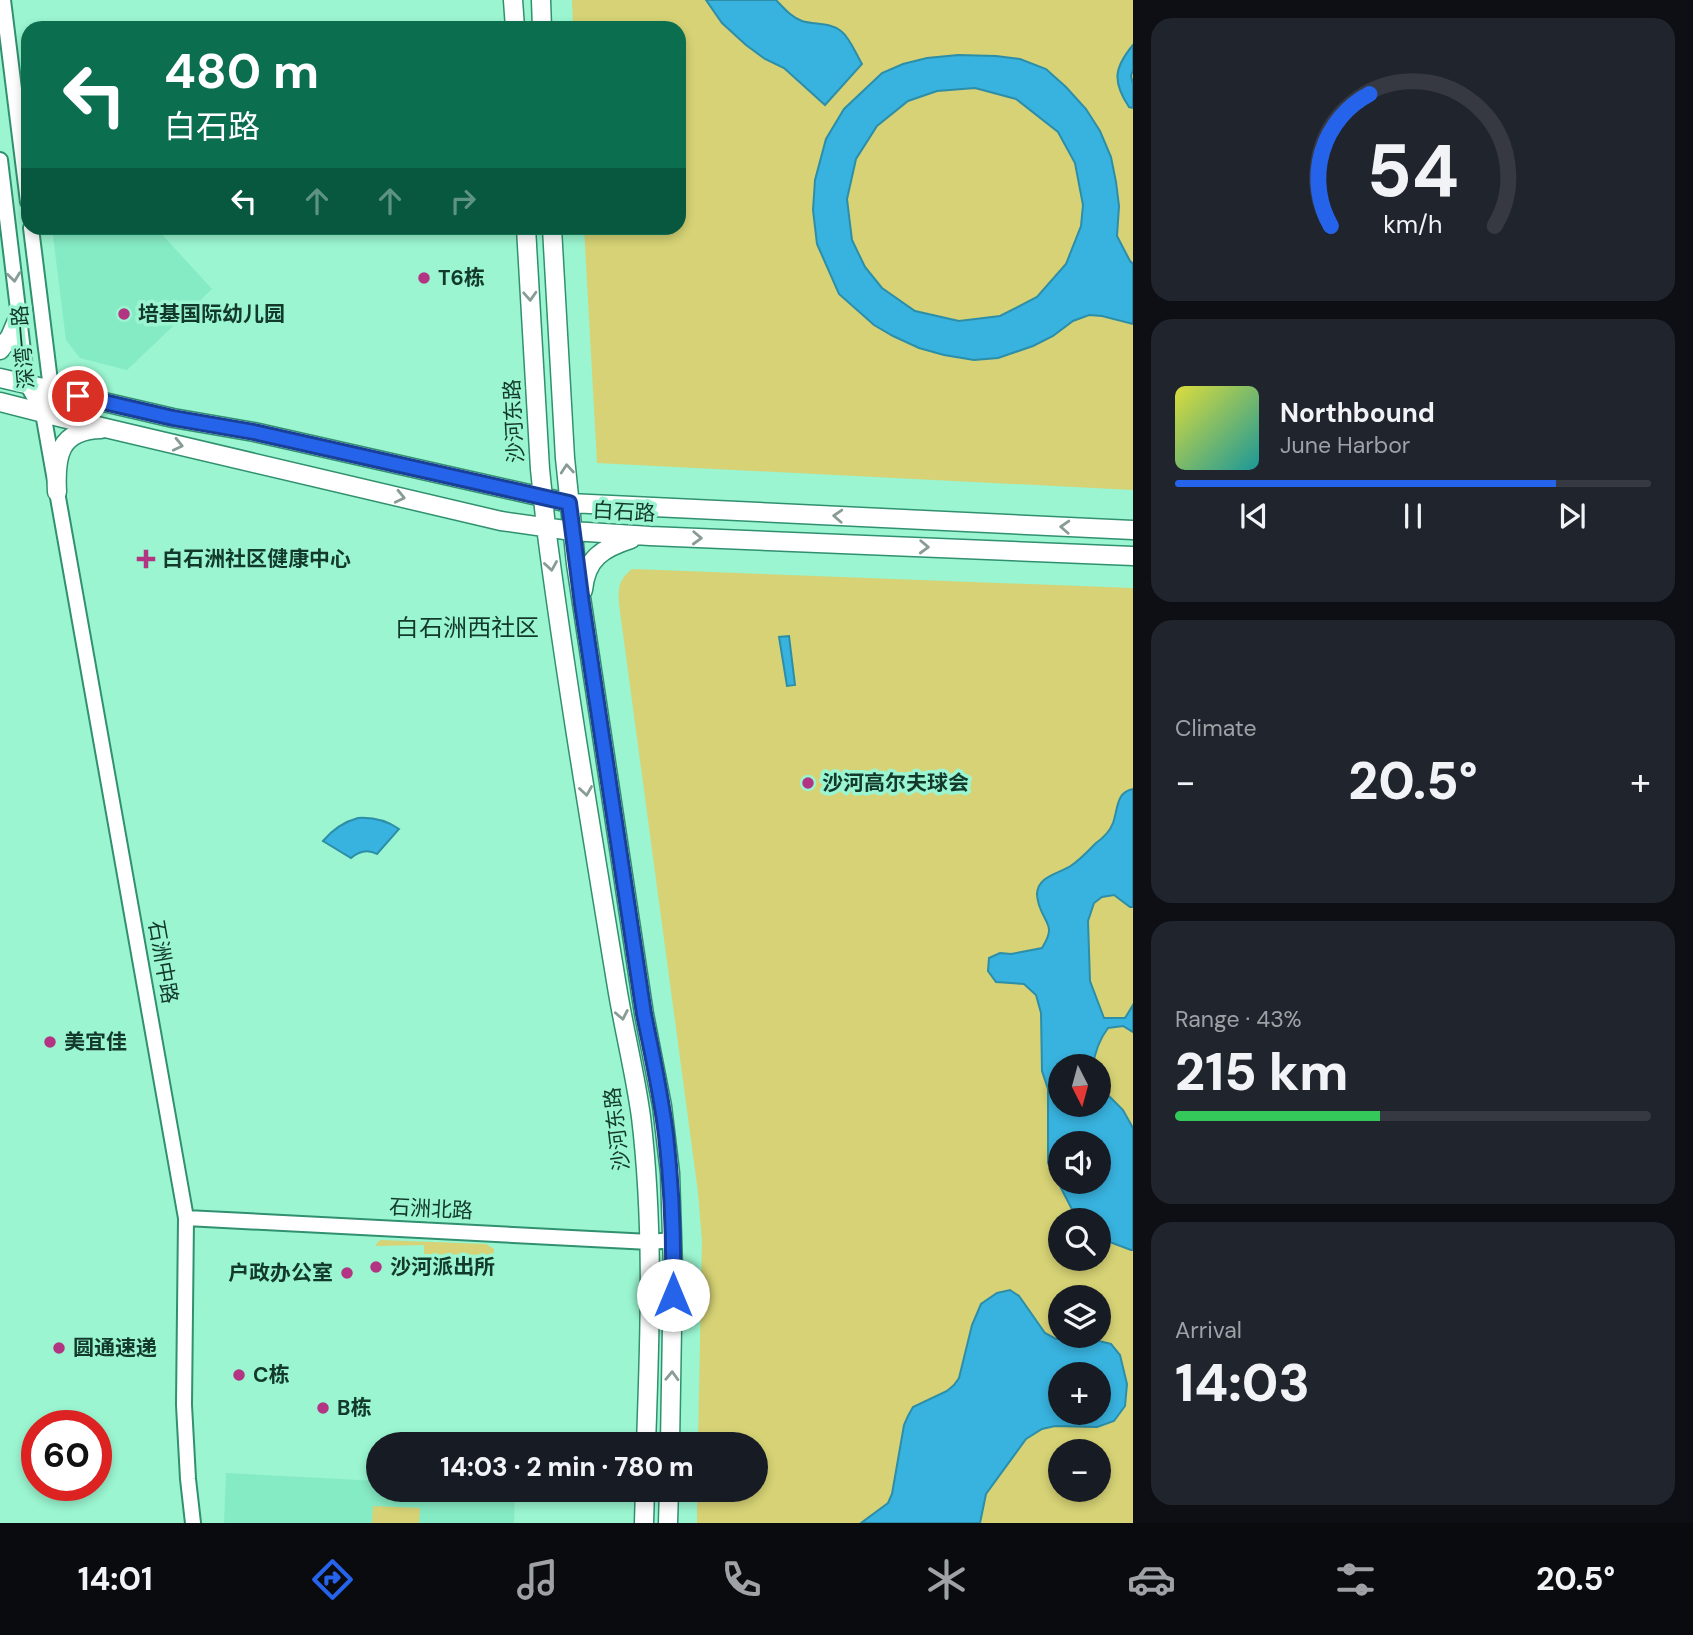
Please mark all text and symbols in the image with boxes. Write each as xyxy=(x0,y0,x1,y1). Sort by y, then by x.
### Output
text: 480 m xyxy=(164,39,319,103)
icon: left xyxy=(49,49,140,140)
text: 白石路 xyxy=(164,106,260,148)
text: 54 xyxy=(1367,124,1459,219)
icon: left xyxy=(225,182,263,220)
icon: ahead xyxy=(298,182,336,220)
icon: ahead xyxy=(371,182,409,220)
icon: right xyxy=(444,182,482,220)
text: km/h xyxy=(1383,207,1443,240)
place label: T6栋 xyxy=(438,264,485,292)
marker: T6栋 xyxy=(416,270,432,286)
one-way arrow xyxy=(7,271,22,283)
one-way arrow xyxy=(522,290,537,301)
place label: 培基国际幼儿园 xyxy=(138,300,285,328)
street label: 深湾一路 xyxy=(5,304,41,390)
marker: 培基国际幼儿园 xyxy=(116,306,132,322)
pin xyxy=(48,366,108,426)
icon: arrive xyxy=(59,377,97,415)
street label: 沙河东路 xyxy=(498,378,530,464)
text: Northbound xyxy=(1280,396,1435,430)
text: June Harbor xyxy=(1280,430,1410,460)
one-way arrow xyxy=(172,436,184,451)
one-way arrow xyxy=(559,464,574,475)
one-way arrow xyxy=(394,489,406,503)
street label: 白石路 xyxy=(592,496,656,528)
icon: previous xyxy=(1235,497,1273,535)
icon: pause xyxy=(1394,497,1432,535)
icon: next xyxy=(1553,497,1591,535)
one-way arrow xyxy=(832,509,843,524)
one-way arrow xyxy=(1059,520,1070,535)
one-way arrow xyxy=(692,531,703,546)
one-way arrow xyxy=(919,540,930,555)
place label: 白石洲社区健康中心 xyxy=(162,545,351,573)
marker: 白石洲社区健康中心 xyxy=(136,549,156,569)
one-way arrow xyxy=(543,560,558,572)
district label: 白石洲西社区 xyxy=(395,612,539,643)
text: Climate xyxy=(1175,713,1257,743)
text: 20.5° xyxy=(1348,747,1478,815)
text: − xyxy=(1175,757,1196,807)
text: + xyxy=(1630,757,1651,807)
place label: 沙河高尔夫球会 xyxy=(822,769,969,797)
marker: 沙河高尔夫球会 xyxy=(800,775,816,791)
one-way arrow xyxy=(578,785,593,796)
street label: 石洲中路 xyxy=(142,918,184,1006)
text: Range · 43% xyxy=(1175,1004,1302,1034)
one-way arrow xyxy=(614,1009,629,1021)
place label: 美宜佳 xyxy=(64,1028,127,1056)
marker: 美宜佳 xyxy=(42,1034,58,1050)
text: 215 km xyxy=(1175,1038,1348,1106)
north arrow xyxy=(1048,1054,1111,1116)
map controls xyxy=(1048,1054,1111,1502)
street label: 沙河东路 xyxy=(598,1086,636,1172)
button: sound xyxy=(1048,1131,1111,1194)
street label: 石洲北路 xyxy=(388,1193,474,1225)
button: search xyxy=(1048,1208,1111,1271)
place label: 沙河派出所 xyxy=(390,1253,495,1281)
position arrow xyxy=(636,1258,710,1332)
place label: 户政办公室 xyxy=(228,1259,333,1287)
marker: 沙河派出所 xyxy=(368,1259,384,1275)
marker: 户政办公室 xyxy=(339,1265,355,1281)
button: layers xyxy=(1048,1285,1111,1348)
text: Arrival xyxy=(1175,1315,1242,1345)
place label: 圆通速递 xyxy=(73,1334,157,1362)
marker: 圆通速递 xyxy=(51,1340,67,1356)
text: 14:03 xyxy=(1175,1349,1310,1417)
place label: C栋 xyxy=(253,1361,290,1389)
button: + xyxy=(1048,1362,1111,1425)
marker: C栋 xyxy=(231,1367,247,1383)
one-way arrow xyxy=(664,1370,680,1380)
place label: B栋 xyxy=(337,1394,371,1422)
marker: B栋 xyxy=(315,1400,331,1416)
speed limit sign: 60 xyxy=(21,1410,112,1501)
button: − xyxy=(1048,1439,1111,1502)
text: 14:03 · 2 min · 780 m xyxy=(440,1450,694,1484)
icon: directions xyxy=(308,1555,357,1604)
icon: music xyxy=(513,1555,562,1604)
icon: phone xyxy=(717,1555,766,1604)
icon: climate xyxy=(922,1555,971,1604)
icon: car xyxy=(1127,1555,1176,1604)
icon: filters xyxy=(1331,1555,1380,1604)
text: 14:01 xyxy=(78,1558,153,1600)
text: 20.5° xyxy=(1536,1558,1615,1600)

